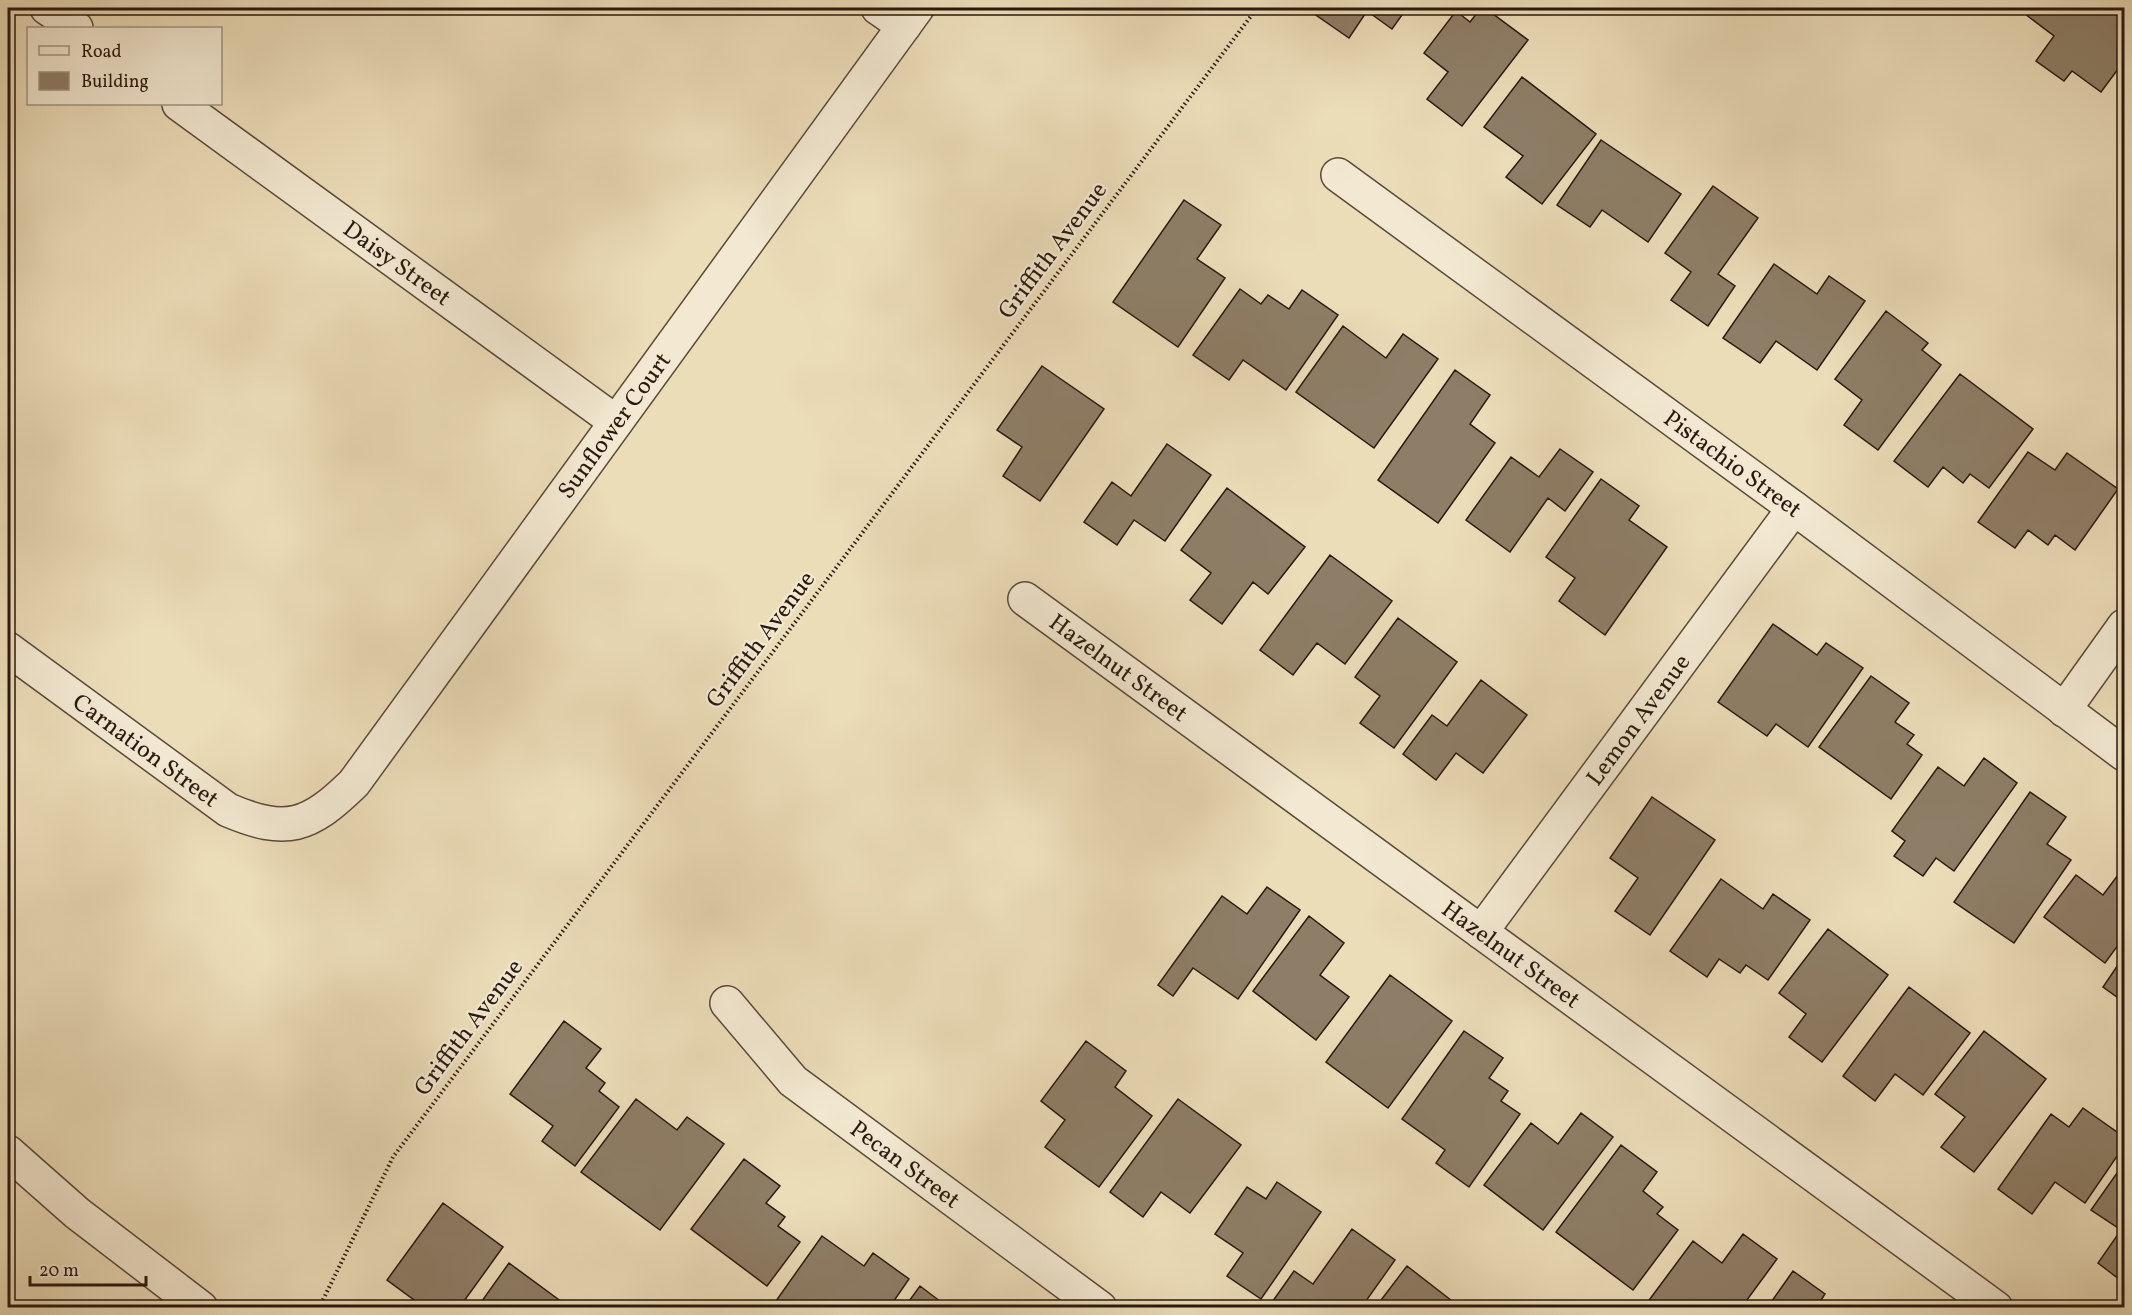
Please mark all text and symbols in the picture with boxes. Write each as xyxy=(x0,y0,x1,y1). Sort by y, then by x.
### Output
legend xyxy=(27,27,222,105)
text: Road xyxy=(81,40,122,65)
text: Building xyxy=(81,70,149,95)
street label: Griffith Avenue xyxy=(991,176,1116,327)
street label: Daisy Street xyxy=(335,214,457,315)
street label: Sunflower Court xyxy=(551,346,680,507)
street label: Pistachio Street xyxy=(1655,403,1808,527)
street label: Griffith Avenue xyxy=(699,565,824,716)
street label: Hazelnut Street xyxy=(1041,607,1194,731)
street label: Lemon Avenue xyxy=(1579,648,1700,794)
street label: Carnation Street xyxy=(64,686,225,817)
street label: Hazelnut Street xyxy=(1433,893,1587,1018)
street label: Griffith Avenue xyxy=(407,953,532,1104)
street label: Pecan Street xyxy=(842,1114,966,1218)
scale bar xyxy=(30,1249,146,1287)
text: 20 m xyxy=(39,1259,79,1284)

